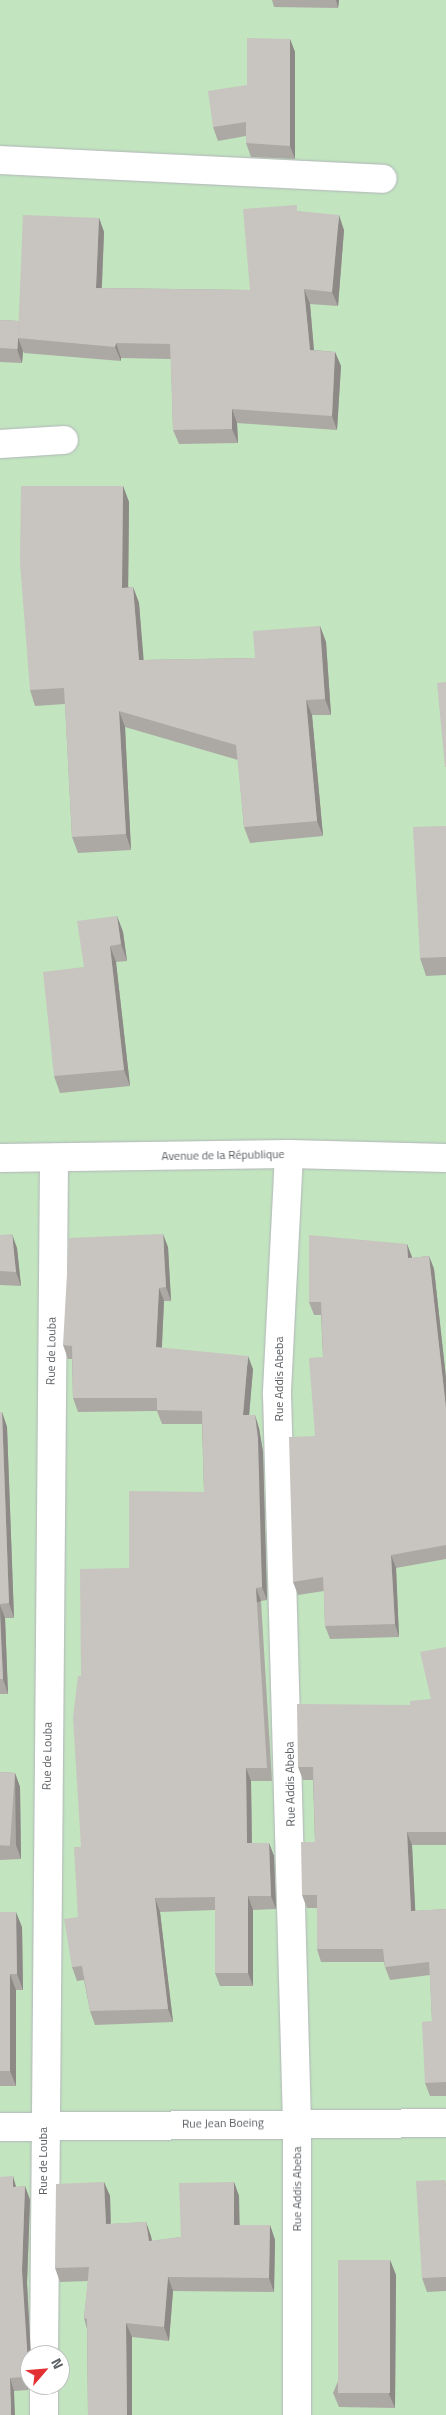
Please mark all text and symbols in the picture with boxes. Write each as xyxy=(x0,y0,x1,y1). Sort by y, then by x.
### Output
street label: Avenue de la République xyxy=(161,1147,285,1163)
street label: Rue de Louba xyxy=(43,1317,59,1385)
street label: Rue Addis Abeba xyxy=(272,1337,286,1421)
street label: Rue de Louba xyxy=(39,1722,55,1790)
street label: Rue Addis Abeba xyxy=(282,1741,298,1827)
street label: Rue Jean Boeing xyxy=(182,2115,264,2131)
street label: Rue de Louba xyxy=(36,2127,50,2195)
street label: Rue Addis Abeba xyxy=(290,2147,304,2231)
north arrow xyxy=(20,2345,70,2395)
text: N xyxy=(46,2354,69,2372)

